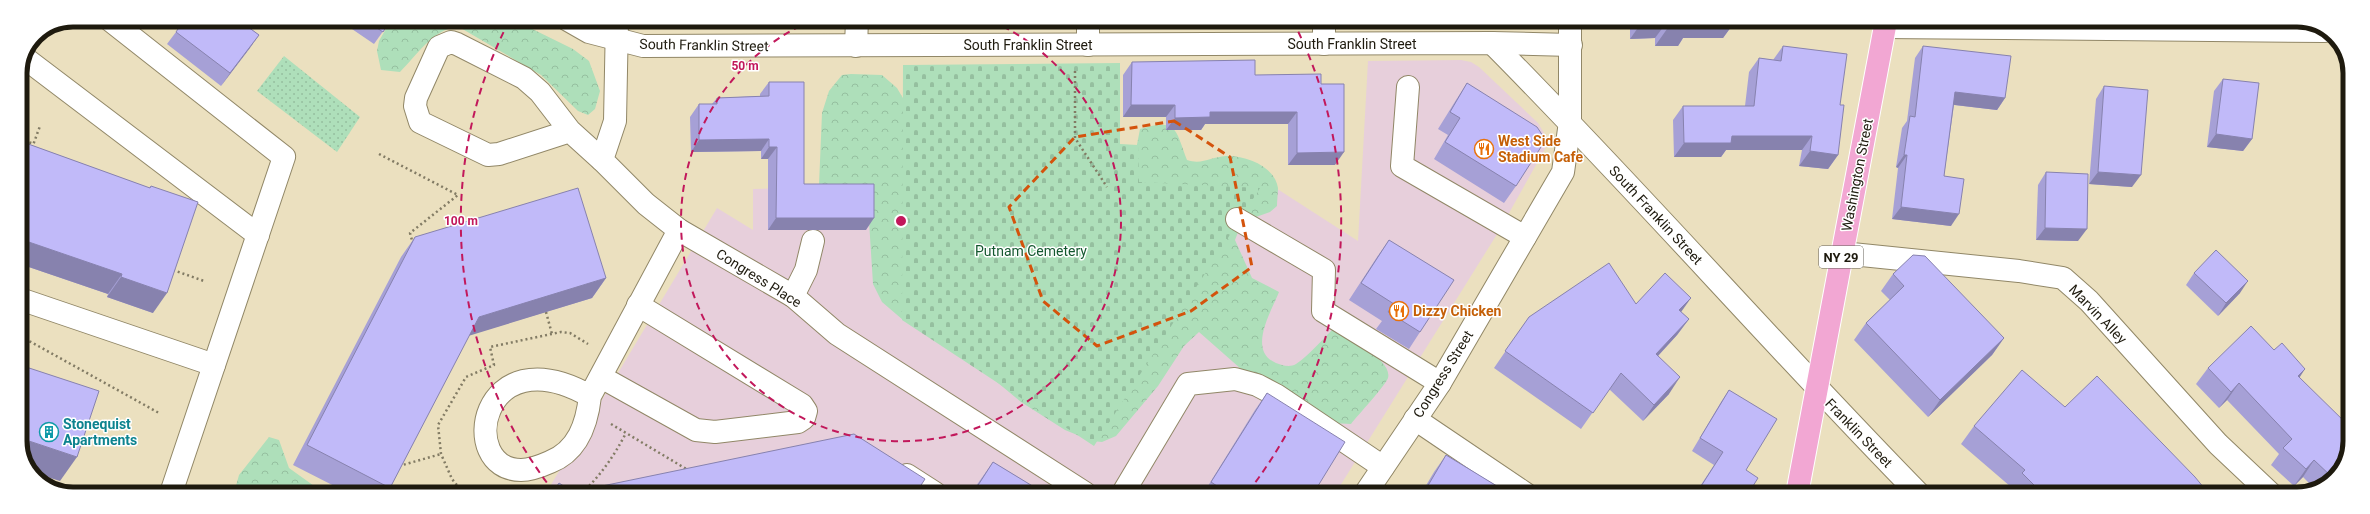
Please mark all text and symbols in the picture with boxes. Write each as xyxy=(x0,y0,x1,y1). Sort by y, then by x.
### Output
street label: South Franklin Street xyxy=(639,36,769,54)
street label: South Franklin Street xyxy=(1287,36,1417,52)
street label: South Franklin Street xyxy=(963,37,1093,53)
text: 50 m xyxy=(731,59,759,73)
street label: Washington Street xyxy=(1838,117,1876,233)
place label: West Side Stadium Cafe xyxy=(1498,133,1583,165)
restaurant icon: West Side Stadium Cafe xyxy=(1473,138,1495,160)
street label: South Franklin Street xyxy=(1606,162,1706,268)
text: 100 m xyxy=(444,214,478,228)
centre of rings xyxy=(894,214,908,228)
park label: Putnam Cemetery xyxy=(975,243,1087,259)
street label: Congress Place xyxy=(714,245,804,311)
road number: NY 29 xyxy=(1819,246,1863,268)
street label: Marvin Alley xyxy=(2066,281,2130,347)
restaurant icon: Dizzy Chicken xyxy=(1388,300,1410,322)
place label: Dizzy Chicken xyxy=(1413,303,1501,319)
street label: Congress Street xyxy=(1410,327,1476,420)
street label: Franklin Street xyxy=(1822,395,1896,471)
place label: Stonequist Apartments xyxy=(63,416,137,448)
building icon: Stonequist Apartments xyxy=(38,421,60,443)

